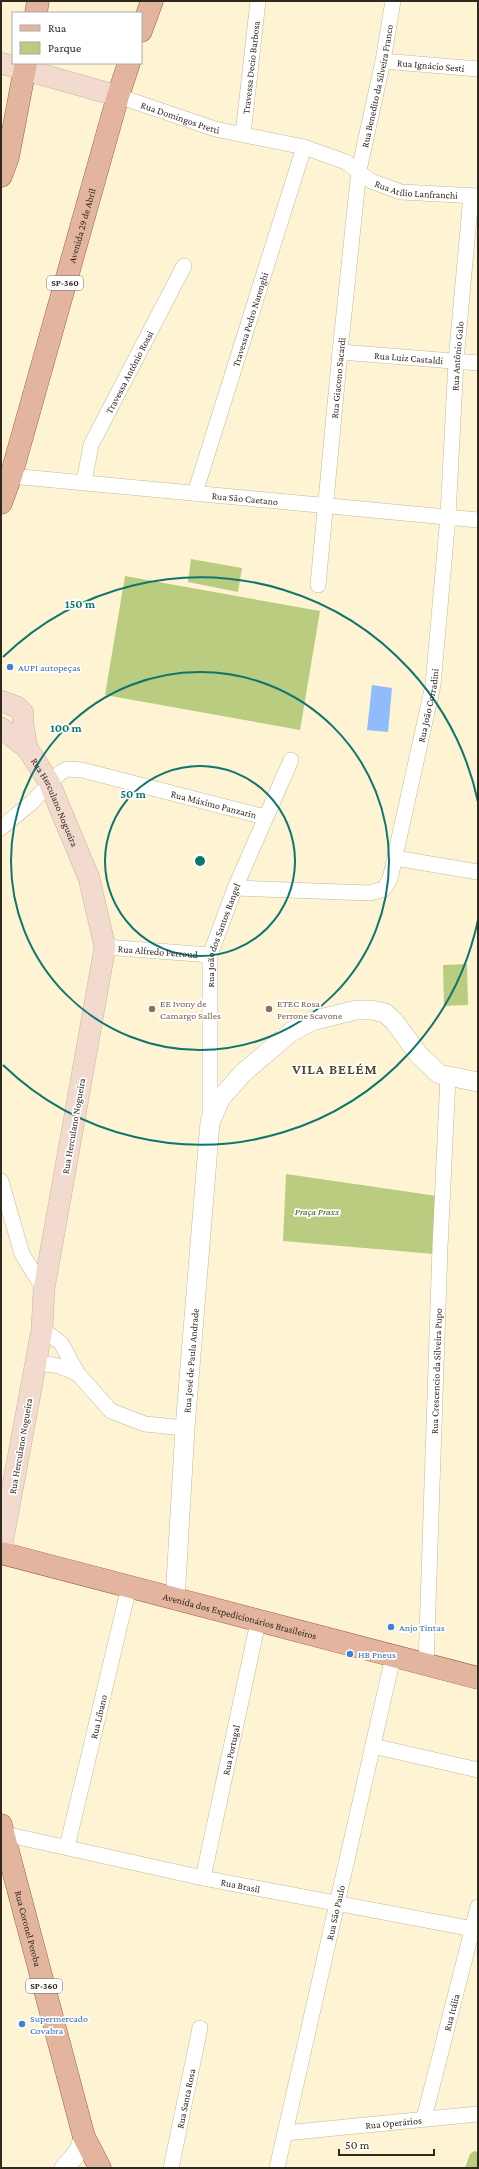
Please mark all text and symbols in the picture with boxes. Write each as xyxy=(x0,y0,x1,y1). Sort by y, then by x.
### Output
legend xyxy=(12,12,142,64)
street label: Travessa Decio Barbosa xyxy=(240,20,262,115)
text: Rua xyxy=(48,21,67,35)
street label: Rua Benedito da Silveira Franco xyxy=(359,24,395,149)
text: Parque xyxy=(48,41,81,55)
street label: Rua Ignácio Sesti xyxy=(397,57,465,74)
street label: Rua Domingos Pretti xyxy=(139,99,221,136)
street label: Rua Atílio Lanfranchi xyxy=(373,178,459,201)
street label: Avenida 29 de Abril xyxy=(66,187,98,264)
street label: Travessa Pedro Narenghi xyxy=(230,271,270,368)
road number: SP-360 xyxy=(47,276,83,290)
street label: Rua Antônio Galo xyxy=(449,321,466,391)
street label: Travessa Antônio Rossi xyxy=(103,329,156,415)
street label: Rua Giacono Sacardi xyxy=(329,336,348,419)
street label: Rua Luiz Castaldi xyxy=(374,350,444,366)
street label: Rua São Caetano xyxy=(211,490,279,507)
text: 150 m xyxy=(65,597,96,611)
marker: AUPI autopeças xyxy=(5,662,15,672)
place label: AUPI autopeças xyxy=(18,662,81,673)
street label: Rua João Corradini xyxy=(415,668,440,743)
text: 100 m xyxy=(50,721,83,735)
street label: Rua Herculano Nogueira xyxy=(29,756,80,849)
text: 50 m xyxy=(120,787,147,801)
street label: Rua Máximo Panzarin xyxy=(170,788,258,821)
centre of rings xyxy=(193,854,207,868)
street label: Rua João dos Santos Rangel xyxy=(205,881,243,987)
street label: Rua Alfredo Perroud xyxy=(117,943,199,960)
place label: EE Ivony de Camargo Salles xyxy=(160,998,221,1021)
place label: ETEC Rosa Perrone Scavone xyxy=(277,998,343,1021)
marker: EE Ivony de Camargo Salles xyxy=(147,1004,157,1014)
marker: ETEC Rosa Perrone Scavone xyxy=(264,1004,274,1014)
district label: VILA BELÉM xyxy=(291,1061,378,1077)
street label: Rua Herculano Nogueira xyxy=(60,1077,87,1175)
park label: Praça Praxx xyxy=(295,1206,340,1217)
street label: Rua José de Paula Andrade xyxy=(181,1307,201,1413)
street label: Rua Crescencio da Silveira Pupo xyxy=(429,1308,444,1434)
street label: Rua Herculano Nogueira xyxy=(7,1397,34,1495)
street label: Avenida dos Expedicionários Brasileiros xyxy=(162,1591,318,1642)
marker: Anjo Tintas xyxy=(386,1622,396,1632)
place label: Anjo Tintas xyxy=(399,1622,445,1634)
marker: HB Pneus xyxy=(345,1649,355,1659)
place label: HB Pneus xyxy=(358,1649,396,1660)
street label: Rua Líbano xyxy=(88,1694,109,1740)
street label: Rua Portugal xyxy=(220,1723,242,1776)
street label: Rua Brasil xyxy=(220,1876,261,1895)
street label: Rua São Paulo xyxy=(324,1884,347,1941)
street label: Rua Coronel Peroba xyxy=(13,1889,43,1968)
road number: SP-360 xyxy=(26,1979,62,1993)
street label: Rua Itália xyxy=(441,1992,462,2032)
place label: Supermercado Covabra xyxy=(30,2013,88,2036)
marker: Supermercado Covabra xyxy=(17,2019,27,2029)
street label: Rua Santa Rosa xyxy=(174,2067,198,2129)
street label: Rua Operários xyxy=(365,2115,422,2131)
scale bar xyxy=(339,2131,434,2157)
text: 50 m xyxy=(345,2138,370,2152)

